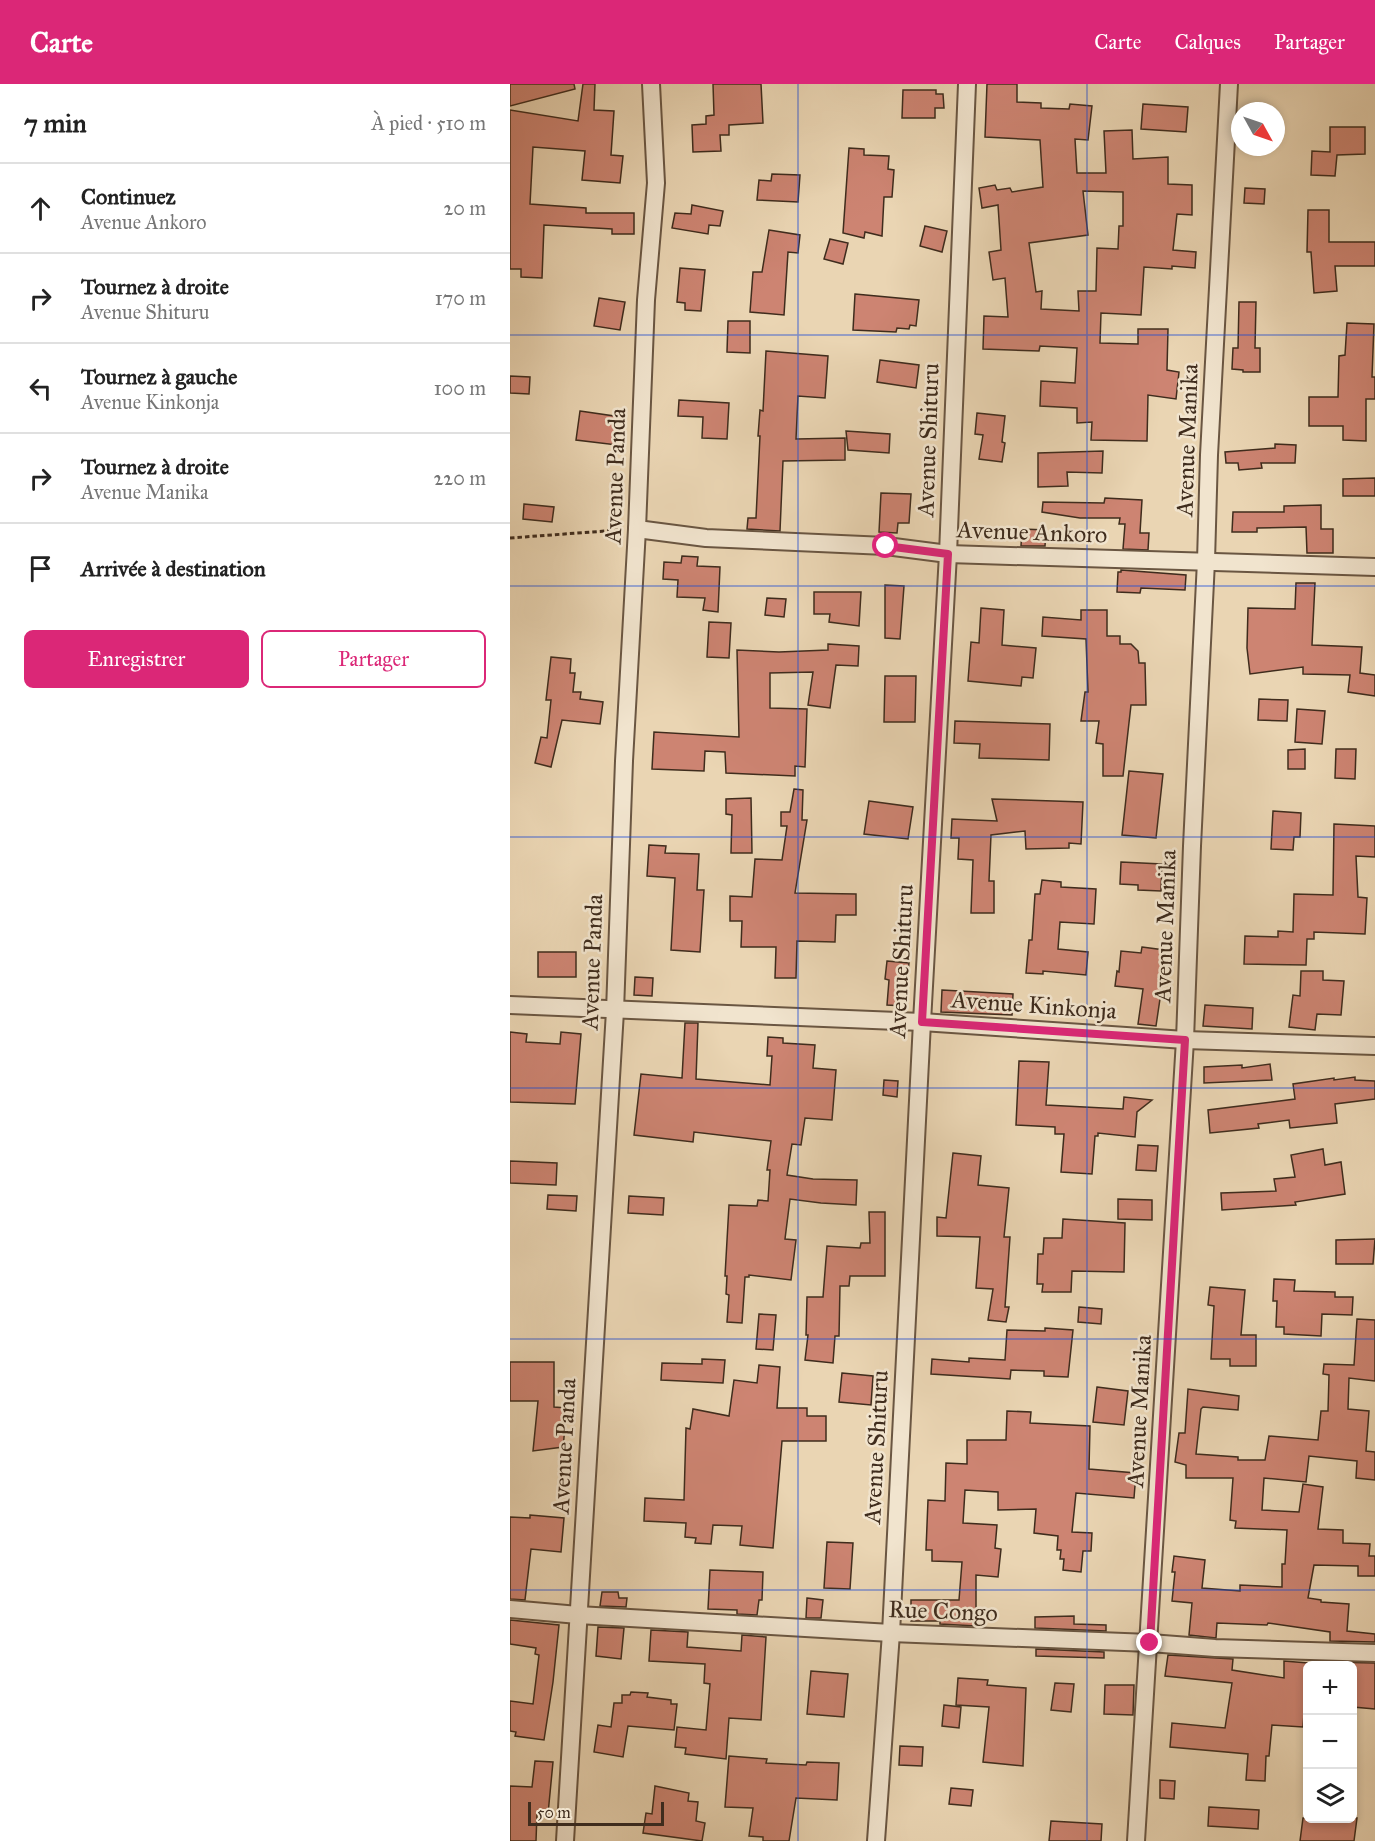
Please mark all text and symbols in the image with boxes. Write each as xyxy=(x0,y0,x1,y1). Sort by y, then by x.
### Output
text: Carte xyxy=(30,25,93,60)
text: Carte xyxy=(1094,29,1141,55)
text: Calques xyxy=(1174,29,1241,55)
text: Partager xyxy=(1274,29,1345,55)
north arrow xyxy=(1231,102,1285,156)
text: 7 min xyxy=(24,107,87,139)
text: À pied · 510 m xyxy=(372,111,486,135)
text: Continuez xyxy=(81,183,176,210)
icon: ahead xyxy=(24,192,57,225)
text: 20 m xyxy=(443,196,486,220)
text: Avenue Ankoro xyxy=(81,210,207,234)
text: Tournez à droite xyxy=(81,273,229,300)
icon: right xyxy=(24,282,57,315)
text: 170 m xyxy=(435,286,486,310)
text: Avenue Shituru xyxy=(81,300,209,324)
street label: Avenue Shituru xyxy=(910,362,946,518)
street label: Avenue Manika xyxy=(1169,362,1205,518)
text: Tournez à gauche xyxy=(81,363,237,390)
icon: left xyxy=(24,372,57,405)
text: 100 m xyxy=(434,376,486,400)
text: Avenue Kinkonja xyxy=(81,390,219,414)
street label: Avenue Panda xyxy=(598,407,632,545)
text: Tournez à droite xyxy=(81,453,229,480)
icon: right xyxy=(24,462,57,495)
text: 220 m xyxy=(434,466,486,490)
text: Avenue Manika xyxy=(81,480,208,504)
street label: Avenue Ankoro xyxy=(955,514,1108,550)
route start xyxy=(872,532,898,558)
icon: arrive xyxy=(24,552,57,585)
text: Arrivée à destination xyxy=(81,555,266,582)
button: Enregistrer xyxy=(24,630,249,688)
button: Partager xyxy=(261,630,486,688)
street label: Avenue Manika xyxy=(1147,848,1183,1004)
street label: Avenue Shituru xyxy=(882,883,920,1040)
street label: Avenue Panda xyxy=(575,893,609,1031)
street label: Avenue Kinkonja xyxy=(949,984,1119,1026)
street label: Avenue Manika xyxy=(1120,1333,1158,1489)
street label: Avenue Shituru xyxy=(857,1369,895,1526)
street label: Avenue Panda xyxy=(545,1377,583,1516)
street label: Rue Congo xyxy=(888,1594,998,1628)
route end xyxy=(1136,1629,1162,1655)
map controls xyxy=(1303,1661,1357,1823)
button: + xyxy=(1303,1661,1357,1715)
button: − xyxy=(1303,1715,1357,1769)
button: layers xyxy=(1303,1769,1357,1823)
scale bar xyxy=(528,1799,664,1826)
text: 50 m xyxy=(537,1803,571,1822)

